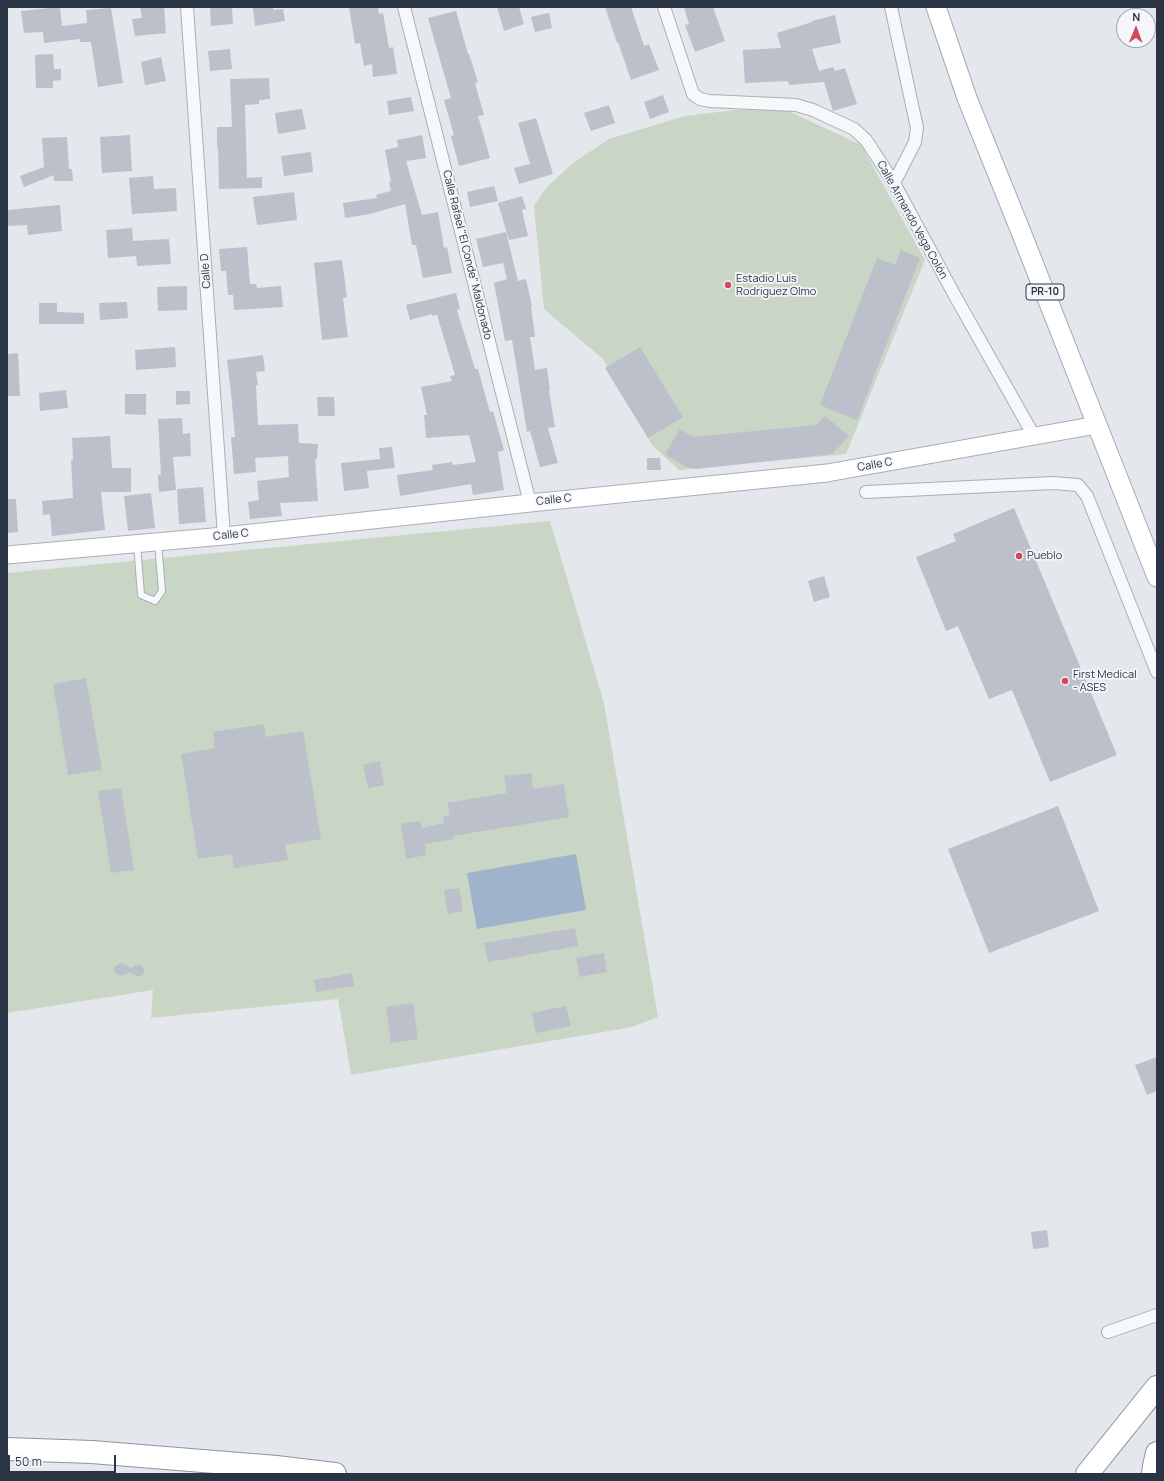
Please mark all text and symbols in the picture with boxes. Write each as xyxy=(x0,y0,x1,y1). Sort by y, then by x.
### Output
north arrow xyxy=(1116,8,1156,48)
text: N xyxy=(1132,9,1140,24)
street label: Calle Armando Vega Colón xyxy=(874,159,950,281)
street label: Calle Rafael "El Conde" Maldonado xyxy=(440,169,494,341)
street label: Calle D xyxy=(198,253,214,289)
place label: Estadio Luis Rodriguez Olmo xyxy=(736,272,816,298)
marker: Estadio Luis Rodriguez Olmo xyxy=(723,280,733,290)
road number: PR-10 xyxy=(1026,284,1064,300)
street label: Calle C xyxy=(856,455,894,475)
street label: Calle C xyxy=(536,492,572,508)
street label: Calle C xyxy=(213,527,249,543)
place label: Pueblo xyxy=(1027,549,1062,563)
marker: Pueblo xyxy=(1014,551,1024,561)
place label: First Medical - ASES xyxy=(1073,668,1137,694)
marker: First Medical - ASES xyxy=(1060,676,1070,686)
scale bar xyxy=(10,1447,118,1473)
text: 50 m xyxy=(15,1453,42,1470)

